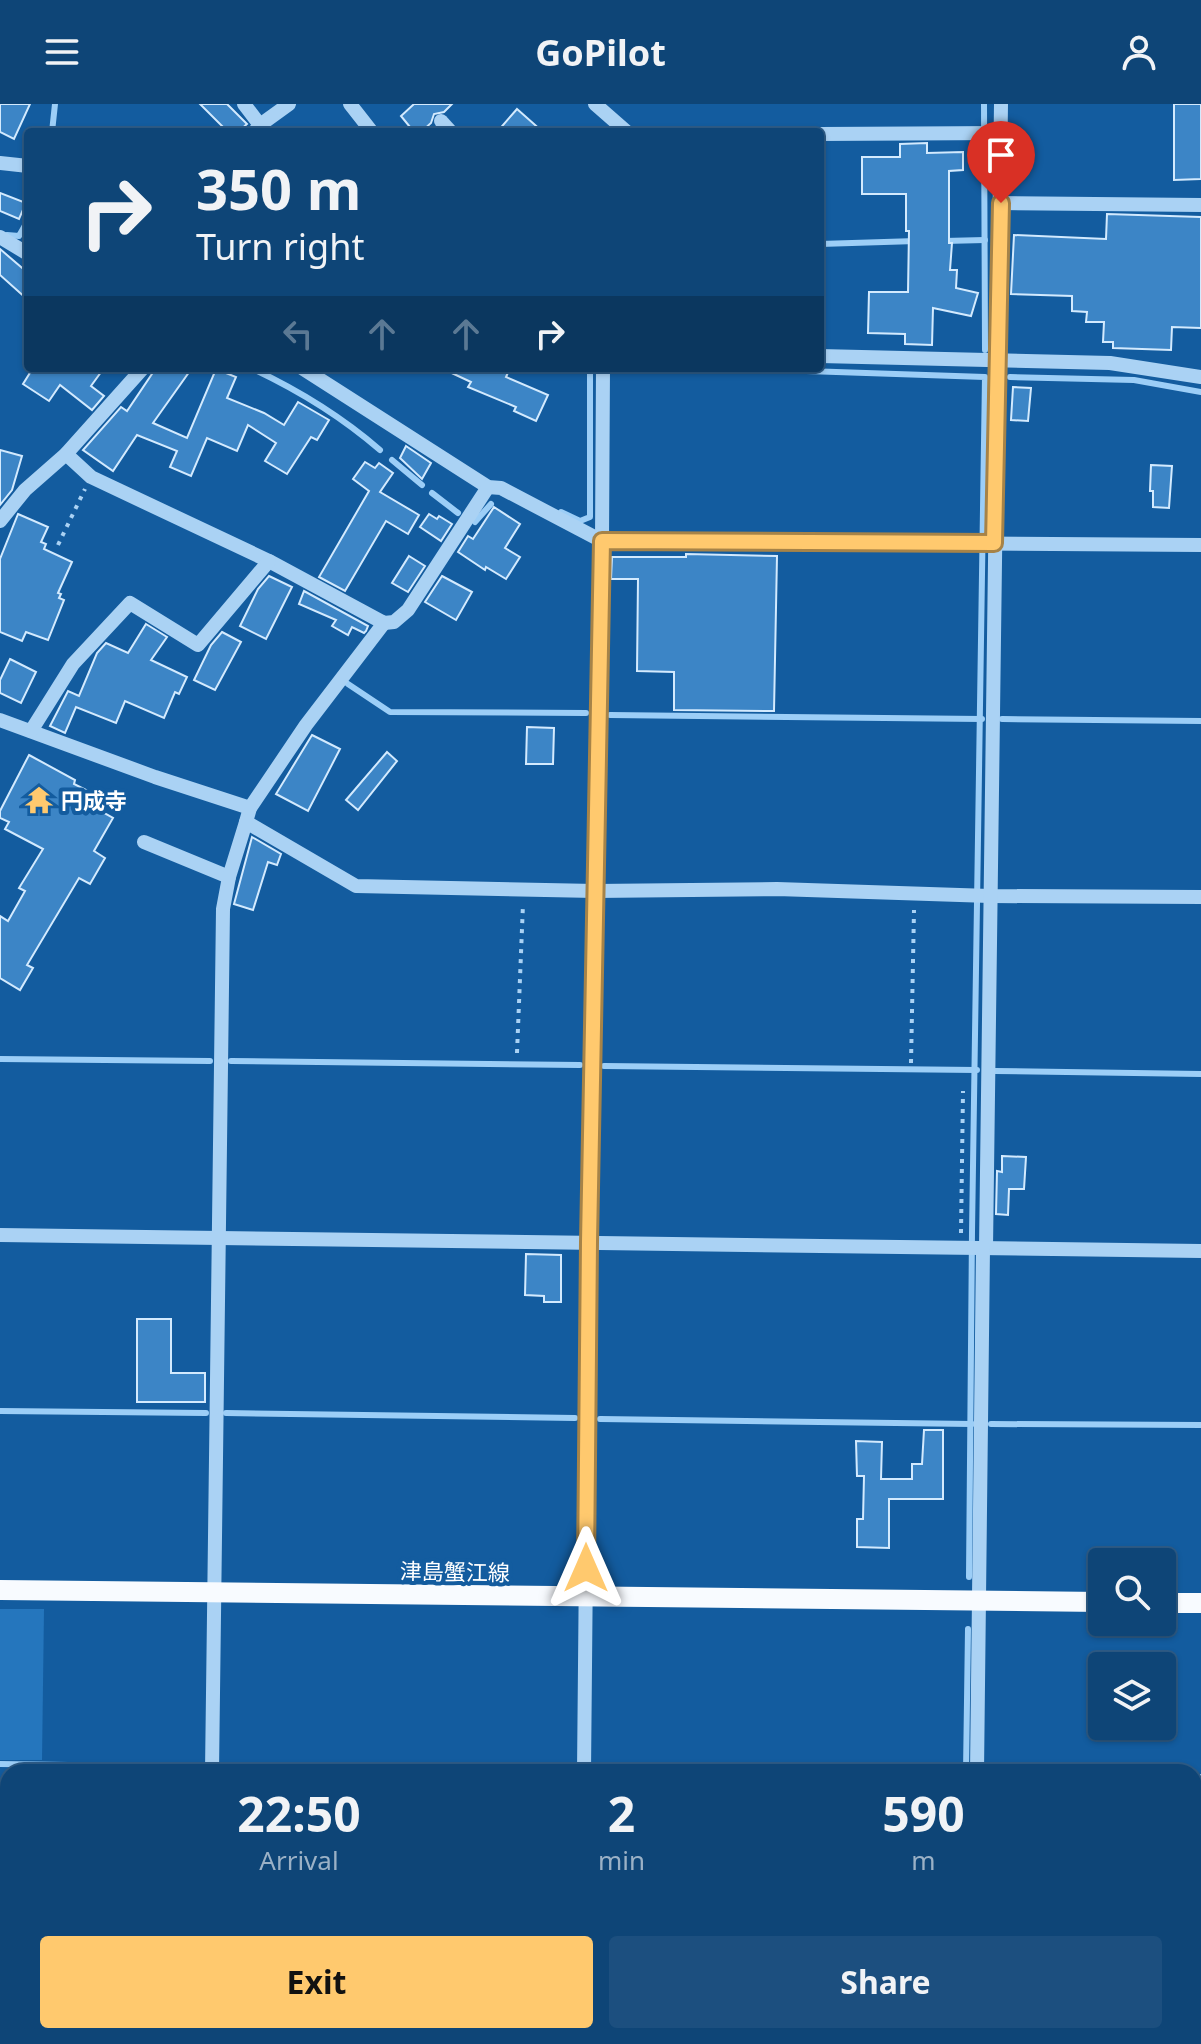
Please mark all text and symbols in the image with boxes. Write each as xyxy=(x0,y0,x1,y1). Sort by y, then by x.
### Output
text: GoPilot xyxy=(535,28,666,77)
icon: menu xyxy=(40,30,84,74)
icon: person xyxy=(1117,30,1161,74)
pin xyxy=(967,121,1035,203)
icon: arrive xyxy=(979,133,1023,177)
text: 350 m xyxy=(196,150,361,226)
icon: right xyxy=(64,160,168,264)
text: Turn right xyxy=(196,222,364,271)
icon: left xyxy=(276,312,320,356)
icon: ahead xyxy=(360,312,404,356)
icon: ahead xyxy=(444,312,488,356)
icon: right xyxy=(528,312,572,356)
temple icon: 円成寺 xyxy=(24,785,54,815)
place label: 円成寺 xyxy=(61,785,127,815)
position arrow xyxy=(544,1526,628,1610)
map controls xyxy=(1088,1548,1176,1740)
button: search xyxy=(1088,1548,1176,1636)
street label: 津島蟹江線 xyxy=(400,1555,510,1587)
button: layers xyxy=(1088,1652,1176,1740)
text: 22:50 xyxy=(237,1781,361,1846)
text: 2 xyxy=(608,1781,635,1846)
text: 590 xyxy=(882,1781,965,1846)
text: Arrival xyxy=(259,1842,339,1878)
text: min xyxy=(598,1842,645,1878)
text: m xyxy=(911,1842,936,1878)
button: Exit xyxy=(40,1936,593,2028)
button: Share xyxy=(609,1936,1162,2028)

